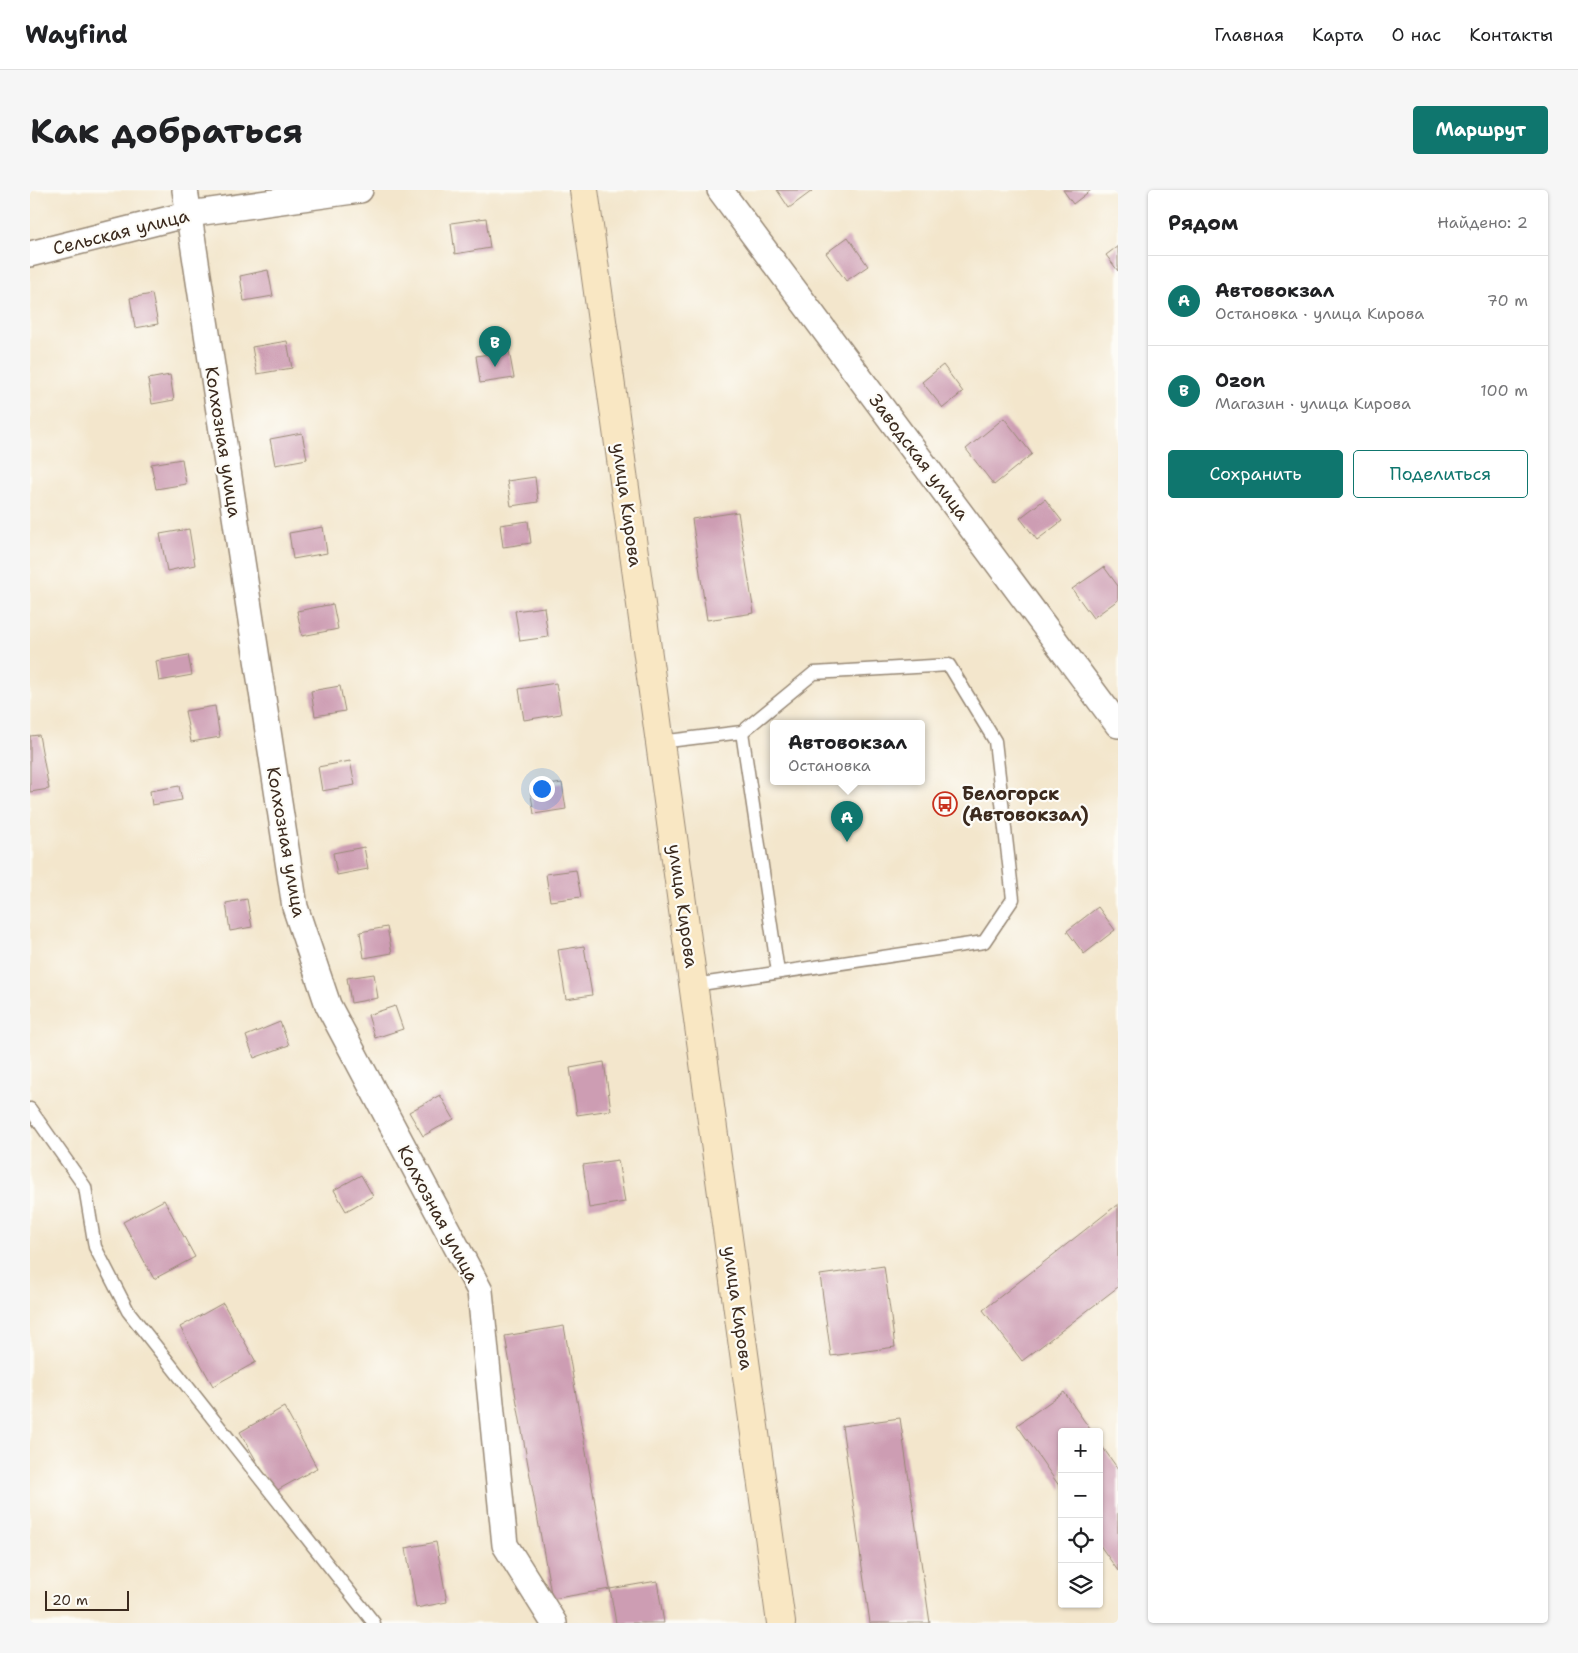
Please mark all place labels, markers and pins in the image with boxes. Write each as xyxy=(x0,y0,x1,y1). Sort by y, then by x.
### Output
pin: B xyxy=(479,326,511,367)
place label: Белогорск (Автовокзал) xyxy=(962,782,1089,827)
bus stop icon: Белогорск (Автовокзал) xyxy=(932,791,958,817)
pin: A xyxy=(831,801,863,842)

